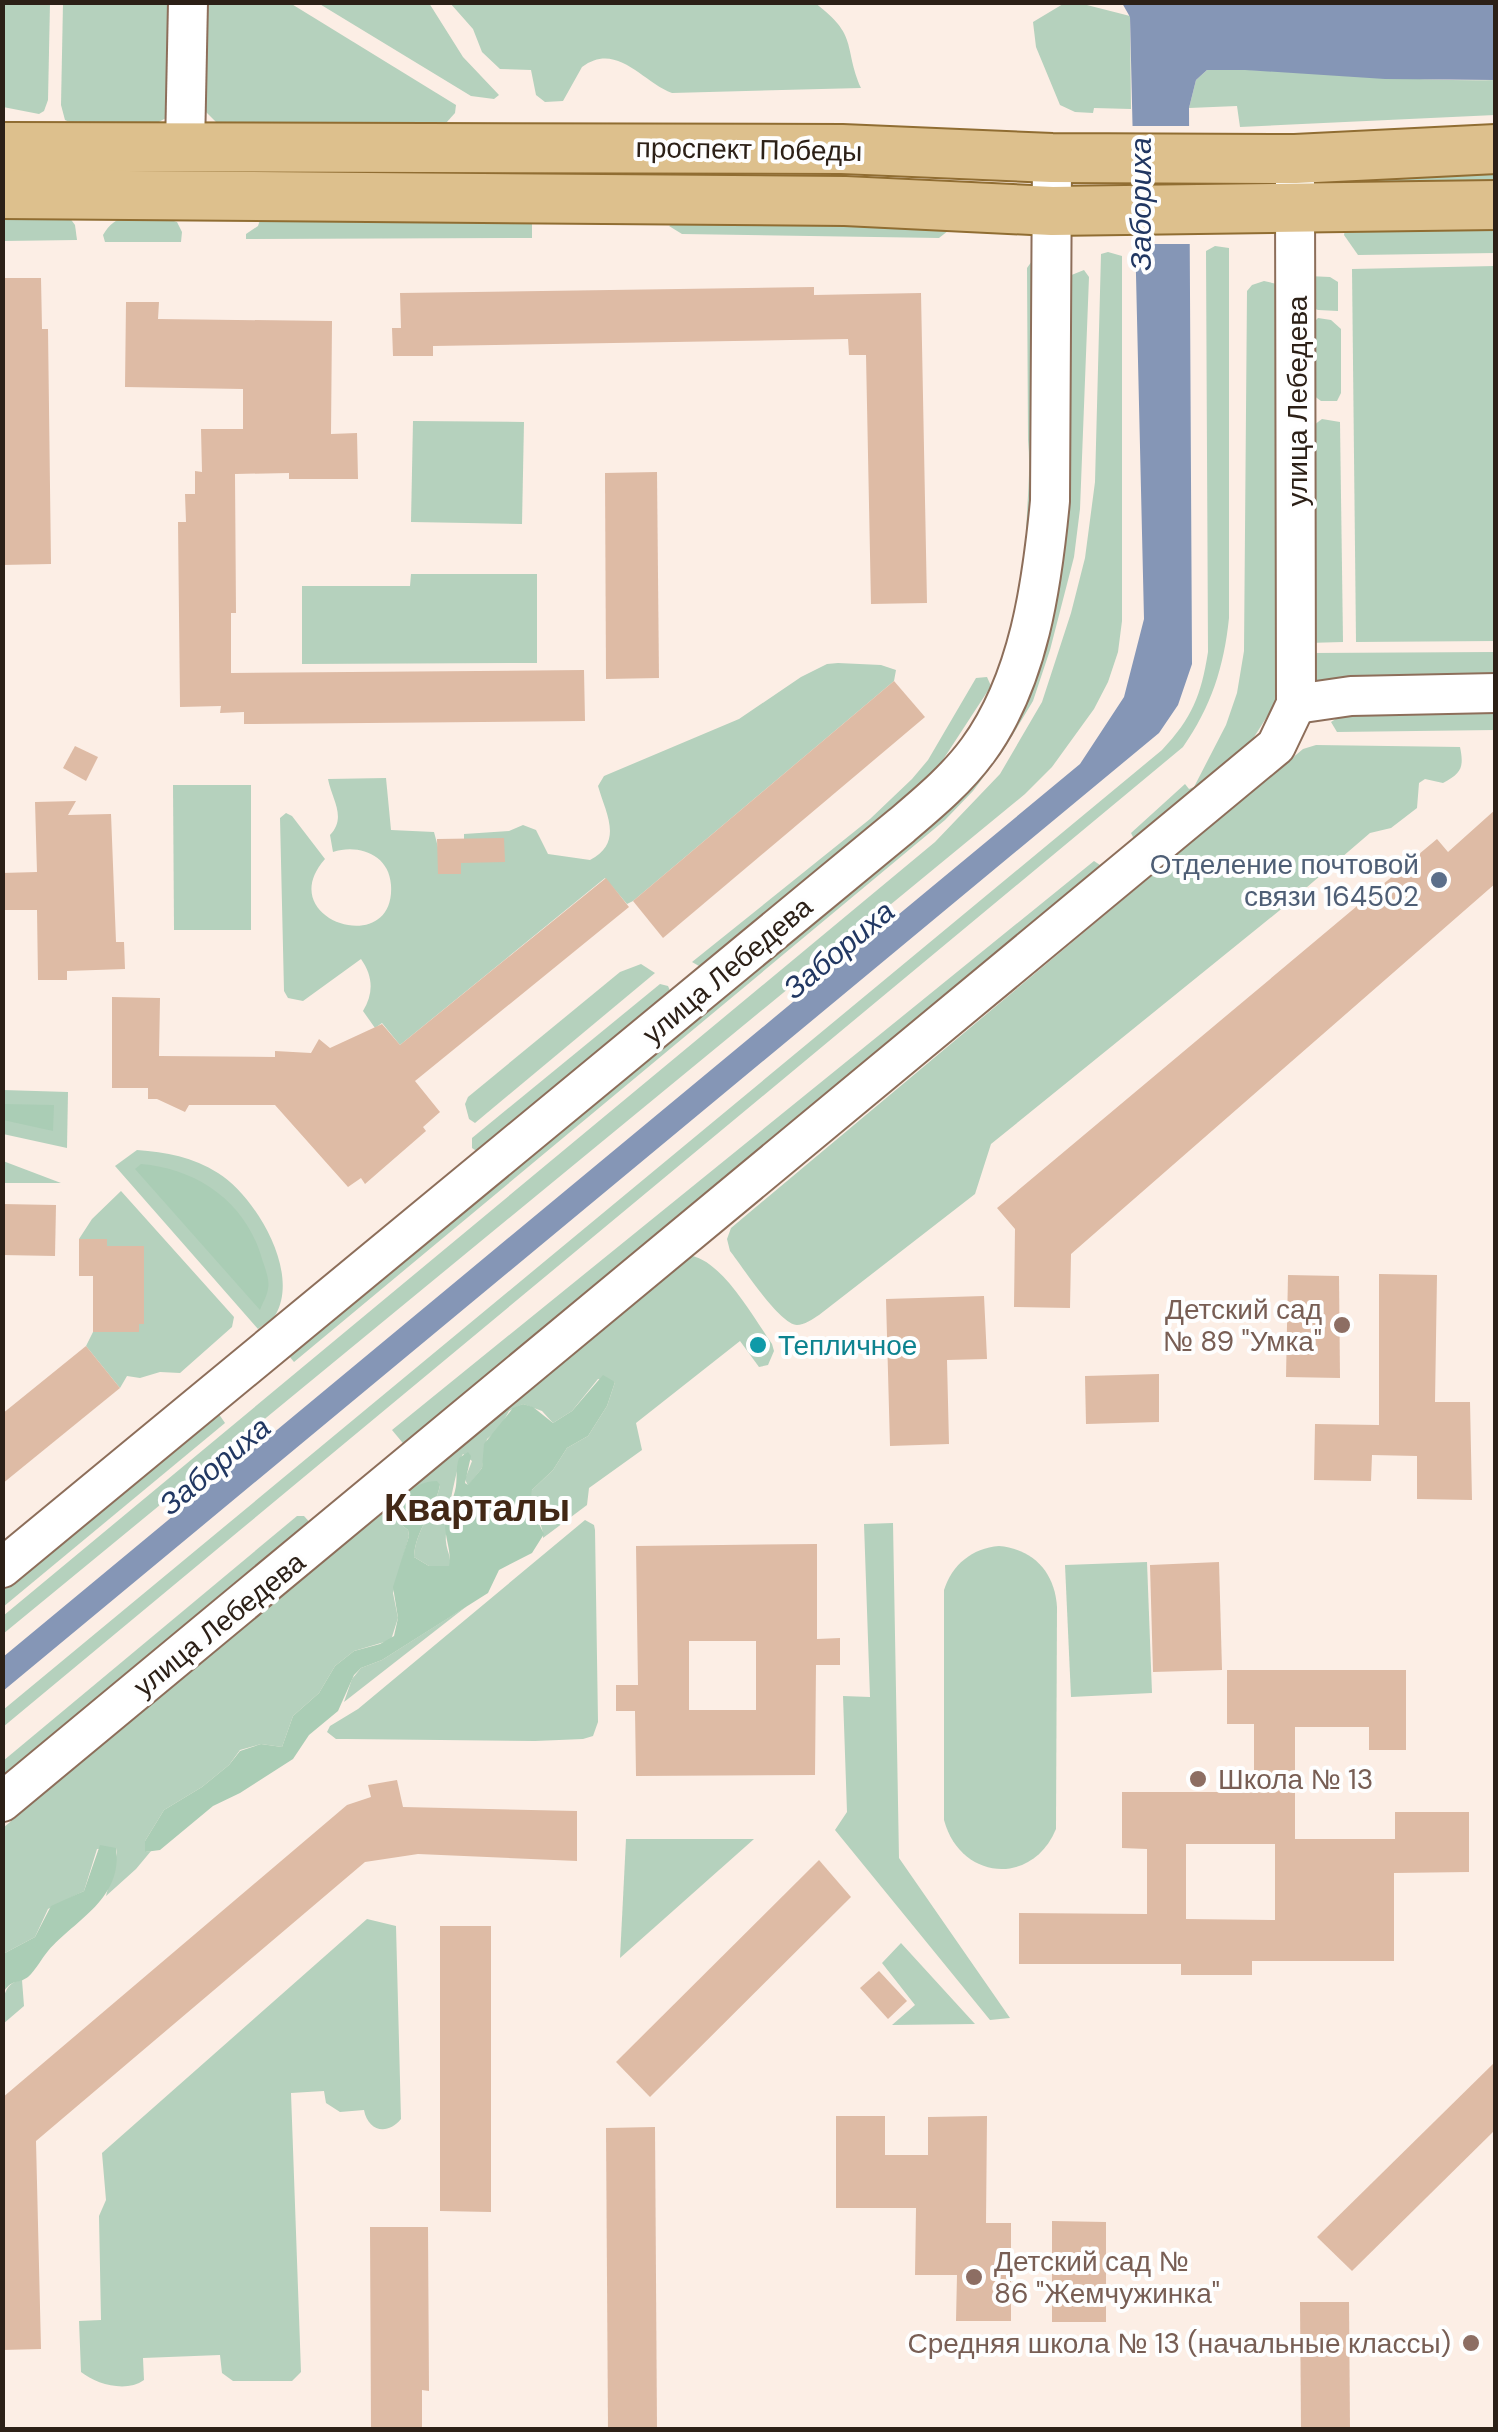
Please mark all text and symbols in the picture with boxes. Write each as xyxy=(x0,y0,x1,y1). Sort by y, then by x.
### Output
street label: проспект Победы xyxy=(635,129,863,170)
water label: Забориха xyxy=(1121,137,1160,271)
street label: улица Лебедева xyxy=(1279,295,1316,506)
place label: Отделение почтовой связи 164502 xyxy=(1150,846,1419,915)
marker: Отделение почтовой связи 164502 xyxy=(1428,869,1450,891)
street label: улица Лебедева xyxy=(635,888,820,1052)
water label: Забориха xyxy=(775,892,902,1007)
place label: Детский сад № 89 "Умка" xyxy=(1163,1291,1322,1360)
marker: Детский сад № 89 "Умка" xyxy=(1331,1314,1353,1336)
place label: Тепличное xyxy=(778,1327,917,1364)
marker: Тепличное xyxy=(747,1334,769,1356)
water label: Забориха xyxy=(151,1408,278,1523)
district label: Кварталы xyxy=(384,1483,570,1533)
street label: улица Лебедева xyxy=(126,1543,313,1705)
place label: Школа № 13 xyxy=(1218,1761,1373,1798)
marker: Школа № 13 xyxy=(1187,1768,1209,1790)
place label: Детский сад № 86 "Жемчужинка" xyxy=(994,2243,1220,2312)
marker: Детский сад № 86 "Жемчужинка" xyxy=(963,2266,985,2288)
place label: Средняя школа № 13 (начальные классы) xyxy=(908,2325,1451,2362)
marker: Средняя школа № 13 (начальные классы) xyxy=(1460,2332,1482,2354)

